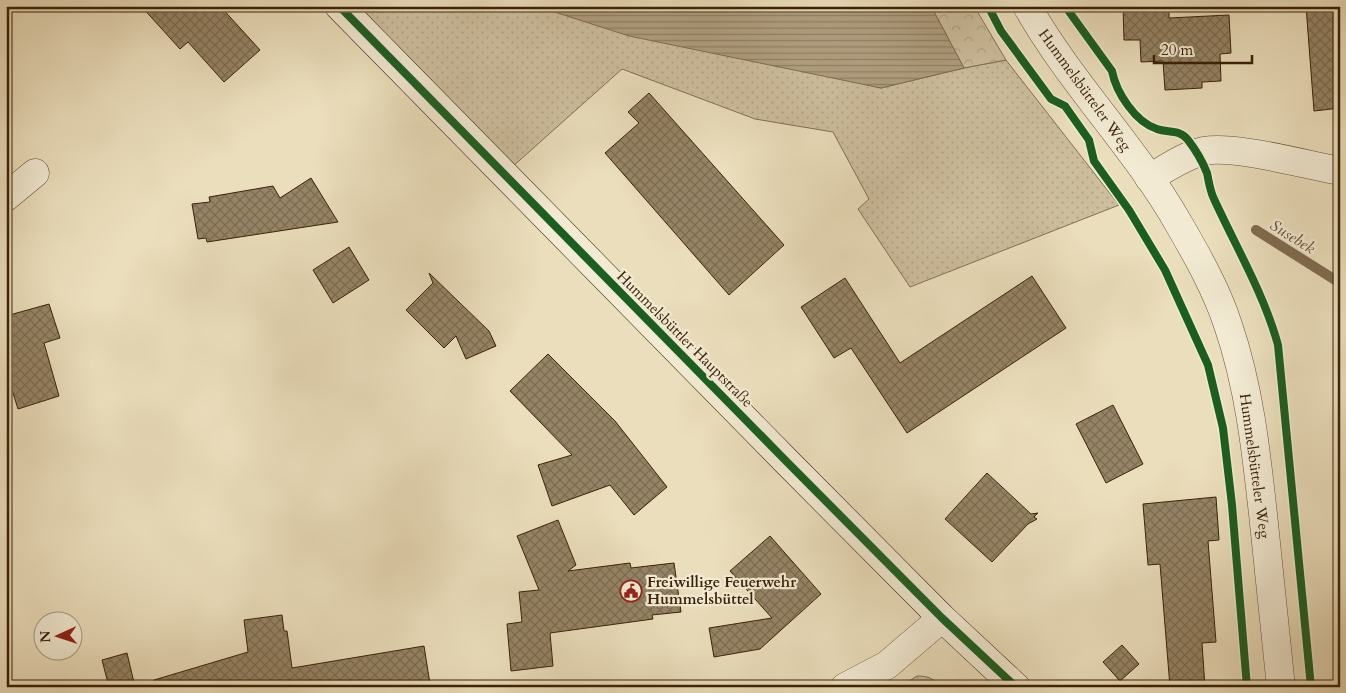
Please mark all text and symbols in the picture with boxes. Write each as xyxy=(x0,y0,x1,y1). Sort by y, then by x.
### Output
street label: Hummelsbütteler Weg xyxy=(1034,25,1136,156)
scale bar xyxy=(1154,32,1251,64)
text: 20 m xyxy=(1161,40,1193,60)
water label: Susebek xyxy=(1266,214,1319,259)
street label: Hummelsbüttler Hauptstraße xyxy=(612,266,758,412)
street label: Hummelsbütteler Weg xyxy=(1235,392,1275,540)
place label: Freiwillige Feuerwehr Hummelsbüttel xyxy=(647,572,797,609)
public building icon: Freiwillige Feuerwehr Hummelsbüttel xyxy=(619,579,643,603)
north arrow xyxy=(32,610,82,660)
text: N xyxy=(36,630,55,643)

